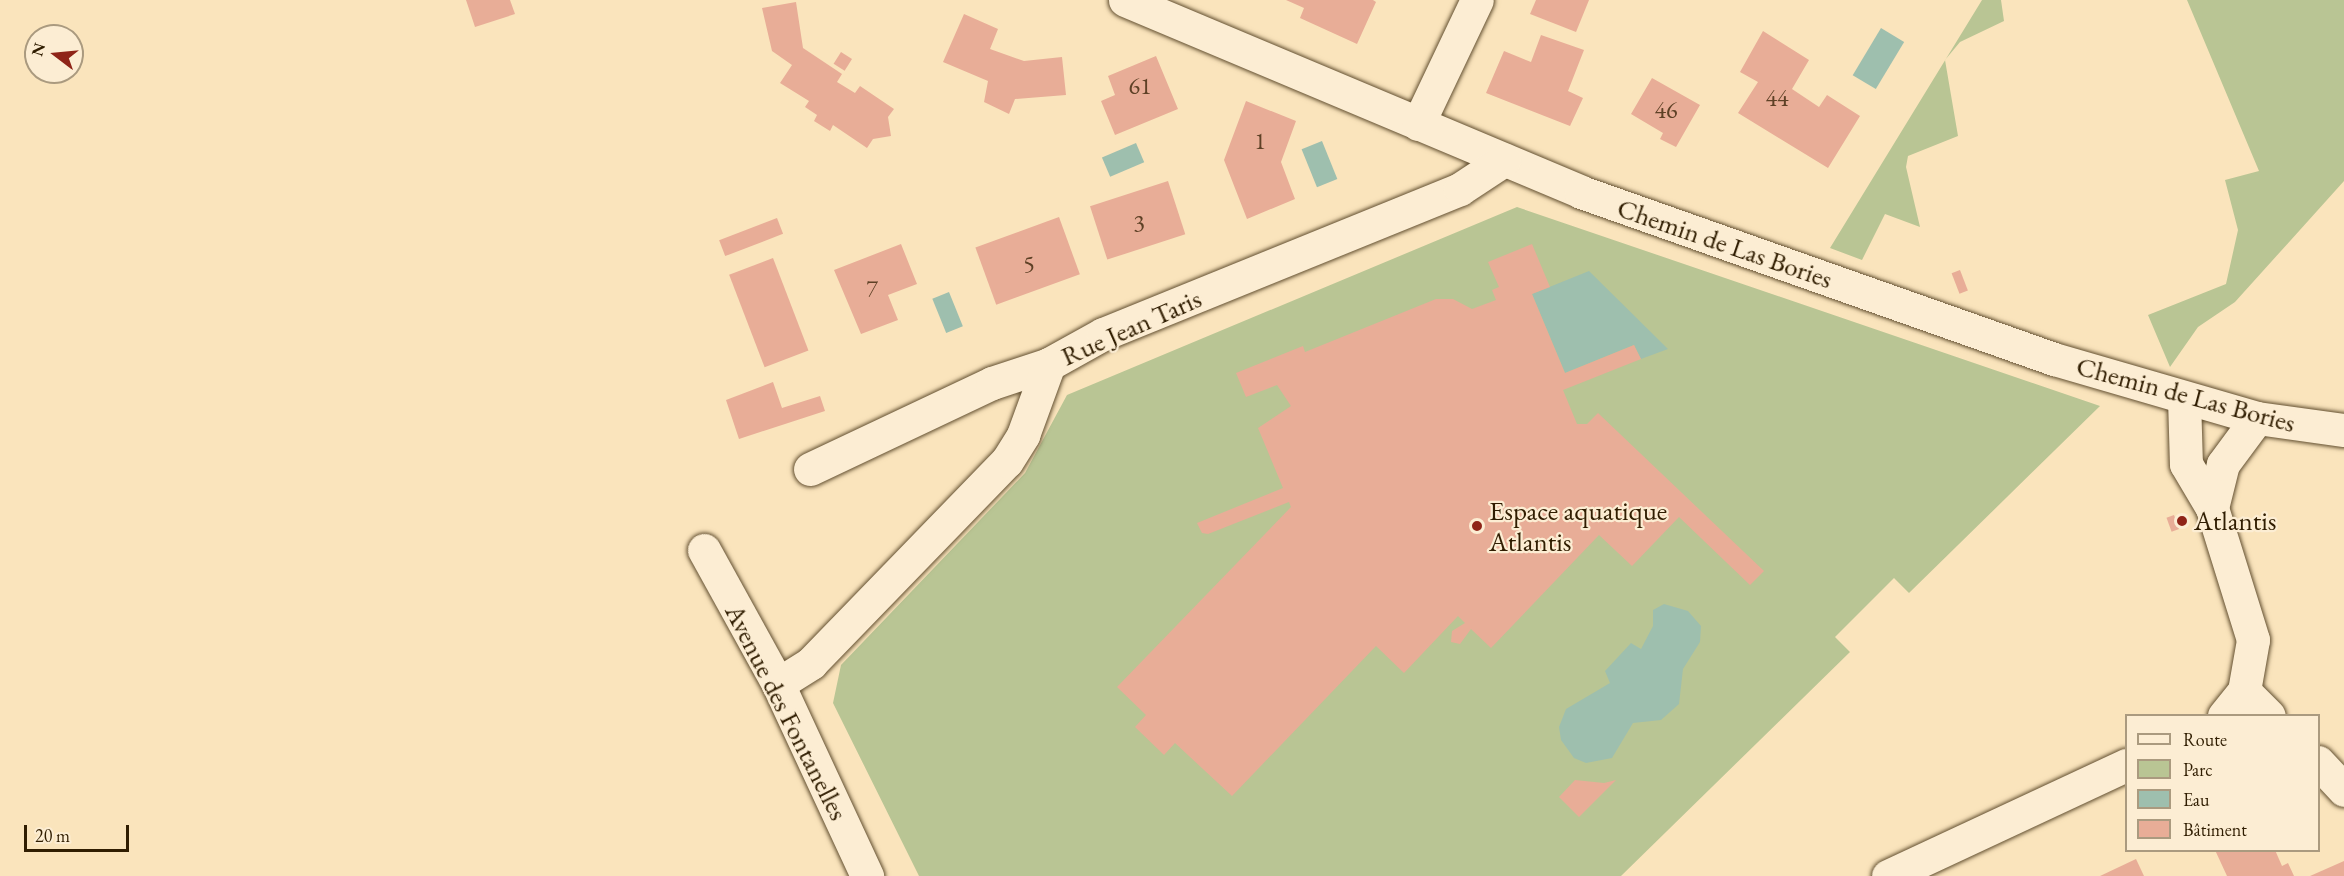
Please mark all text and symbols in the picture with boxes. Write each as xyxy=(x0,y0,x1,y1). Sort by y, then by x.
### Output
north arrow xyxy=(24,24,84,84)
text: N xyxy=(26,40,50,59)
house number: 61 xyxy=(1128,72,1152,100)
house number: 44 xyxy=(1765,84,1789,112)
house number: 46 xyxy=(1654,96,1678,124)
house number: 1 xyxy=(1254,127,1266,155)
street label: Chemin de Las Bories xyxy=(1613,191,1837,295)
house number: 3 xyxy=(1133,209,1145,237)
house number: 5 xyxy=(1023,250,1035,278)
house number: 7 xyxy=(866,275,878,303)
street label: Rue Jean Taris xyxy=(1056,282,1206,372)
street label: Chemin de Las Bories xyxy=(2073,349,2299,439)
place label: Espace aquatique Atlantis xyxy=(1489,494,1667,557)
place label: Atlantis xyxy=(2194,505,2276,537)
marker: Atlantis xyxy=(2175,514,2189,528)
marker: Espace aquatique Atlantis xyxy=(1470,519,1484,533)
street label: Avenue des Fontanelles xyxy=(719,599,855,825)
legend xyxy=(2125,714,2320,852)
text: Route xyxy=(2183,728,2227,751)
text: Parc xyxy=(2183,758,2213,781)
text: Eau xyxy=(2183,788,2209,811)
scale bar xyxy=(27,813,132,851)
text: Bâtiment xyxy=(2183,818,2247,841)
text: 20 m xyxy=(35,824,70,847)

